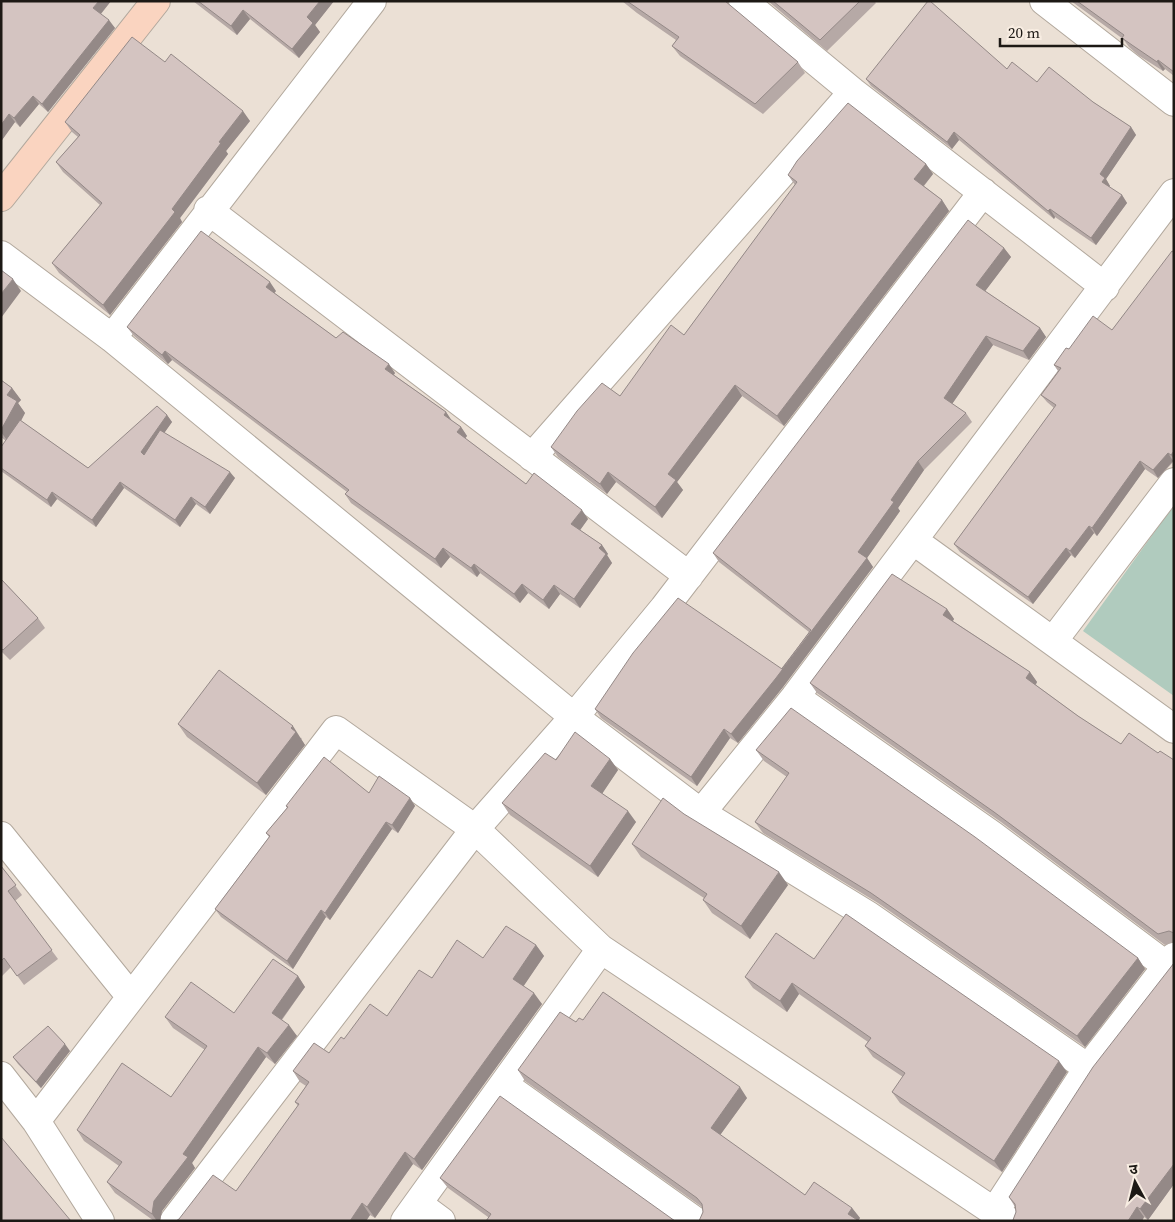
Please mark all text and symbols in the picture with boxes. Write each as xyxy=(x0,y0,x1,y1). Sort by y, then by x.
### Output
scale bar xyxy=(1000,15,1122,47)
text: 20 m xyxy=(1008,22,1040,43)
north arrow xyxy=(1110,1157,1160,1207)
text: उ xyxy=(1128,1159,1139,1180)

